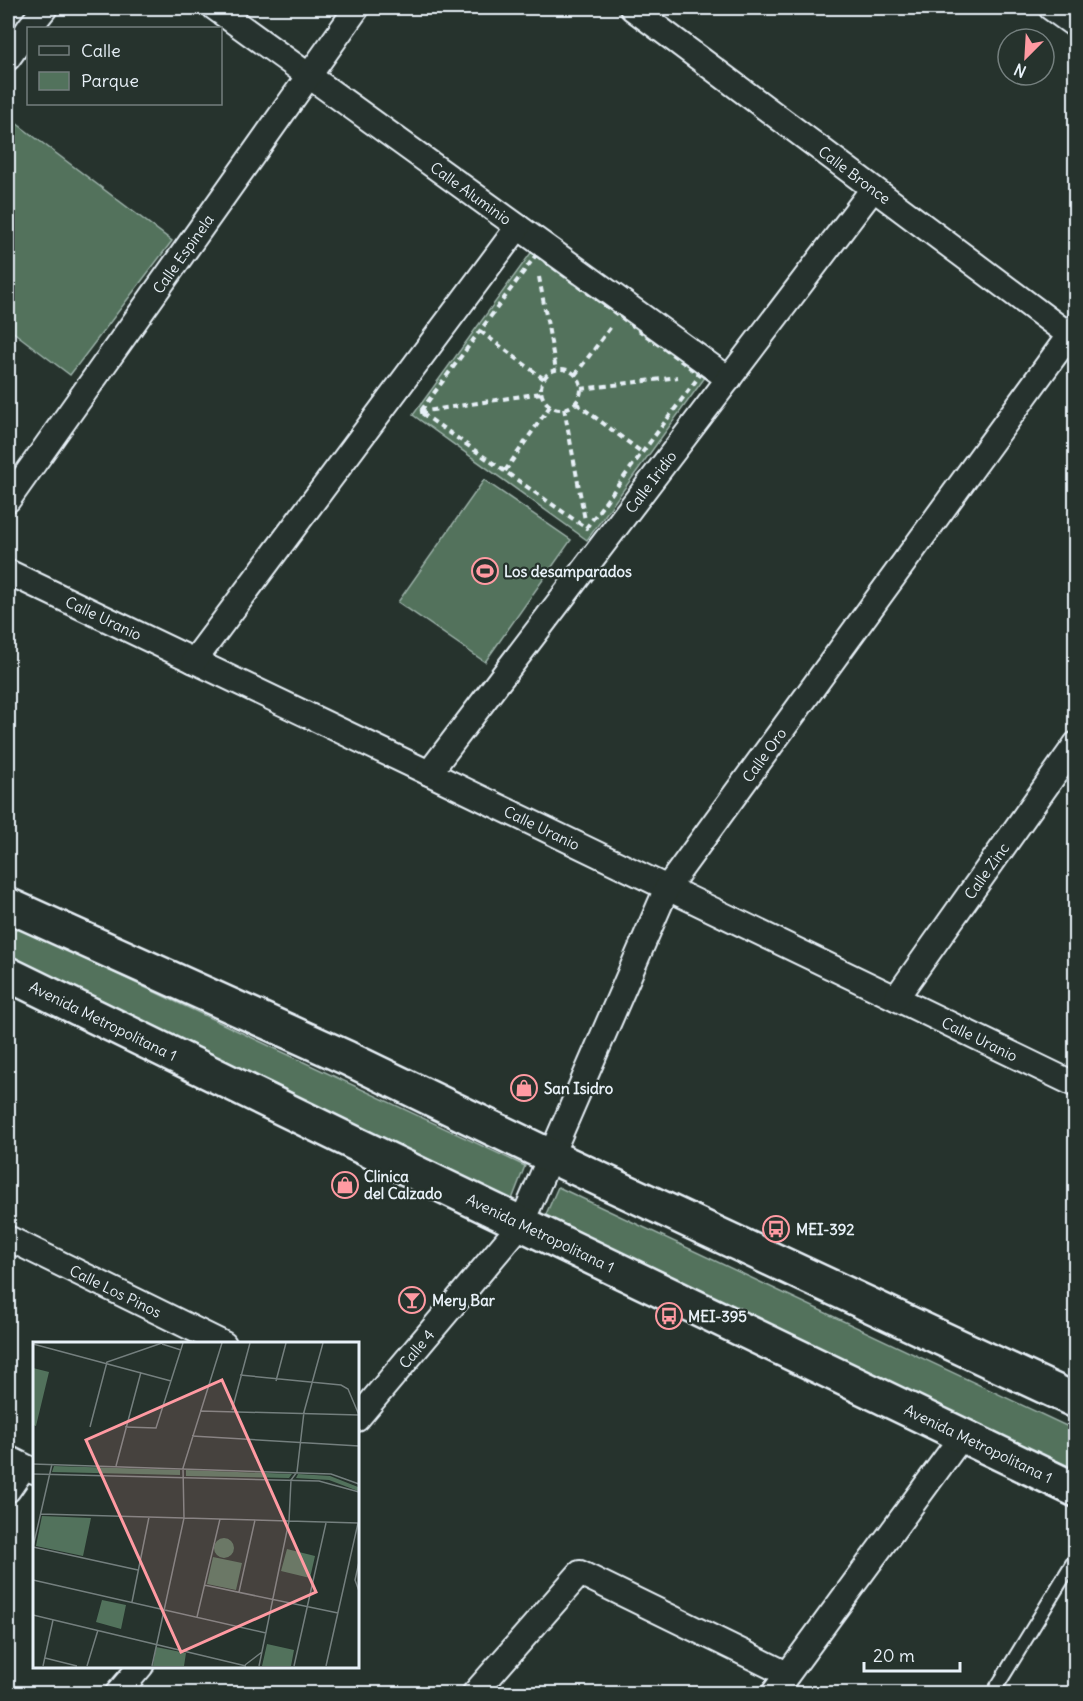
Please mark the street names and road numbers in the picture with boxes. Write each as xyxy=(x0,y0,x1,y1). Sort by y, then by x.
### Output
street label: Calle Bronce xyxy=(815,141,894,208)
street label: Calle Aluminio xyxy=(427,157,516,229)
street label: Calle Espinela xyxy=(148,210,218,297)
street label: Calle Iridio xyxy=(621,447,680,517)
street label: Calle Uranio xyxy=(63,591,145,644)
street label: Calle Oro xyxy=(738,724,790,786)
street label: Calle Uranio xyxy=(501,801,583,854)
street label: Calle Zinc xyxy=(960,838,1013,903)
street label: Avenida Metropolitana 1 xyxy=(26,976,180,1065)
street label: Calle Uranio xyxy=(939,1012,1021,1065)
street label: Avenida Metropolitana 1 xyxy=(463,1189,618,1276)
street label: Calle Los Pinos xyxy=(67,1260,165,1321)
street label: Calle 4 xyxy=(394,1325,438,1372)
street label: Avenida Metropolitana 1 xyxy=(901,1400,1056,1487)

